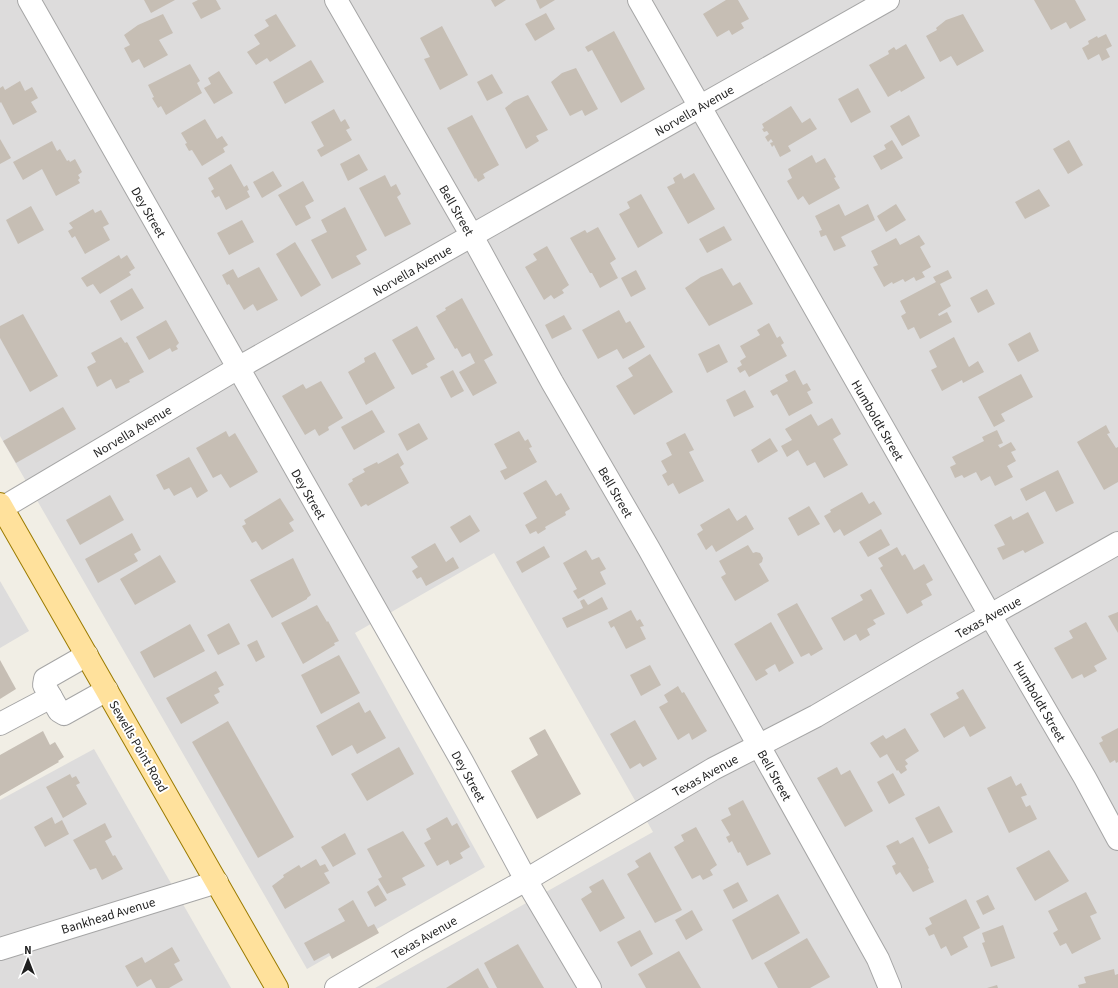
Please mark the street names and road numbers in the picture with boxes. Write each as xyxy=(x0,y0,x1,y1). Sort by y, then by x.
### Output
street label: Norvella Avenue xyxy=(652,81,737,141)
street label: Bell Street xyxy=(434,182,478,240)
street label: Dey Street xyxy=(126,184,170,242)
street label: Norvella Avenue xyxy=(370,241,455,301)
street label: Humboldt Street xyxy=(847,377,908,465)
street label: Norvella Avenue xyxy=(90,401,175,462)
street label: Bell Street xyxy=(593,464,637,522)
street label: Dey Street xyxy=(286,466,330,524)
street label: Texas Avenue xyxy=(952,592,1025,643)
street label: Humboldt Street xyxy=(1009,658,1070,746)
street label: Sewells Point Road xyxy=(105,697,172,796)
street label: Bell Street xyxy=(753,747,796,805)
street label: Dey Street xyxy=(447,748,490,806)
street label: Texas Avenue xyxy=(669,750,742,801)
street label: Bankhead Avenue xyxy=(59,893,158,939)
street label: Texas Avenue xyxy=(388,912,461,964)

